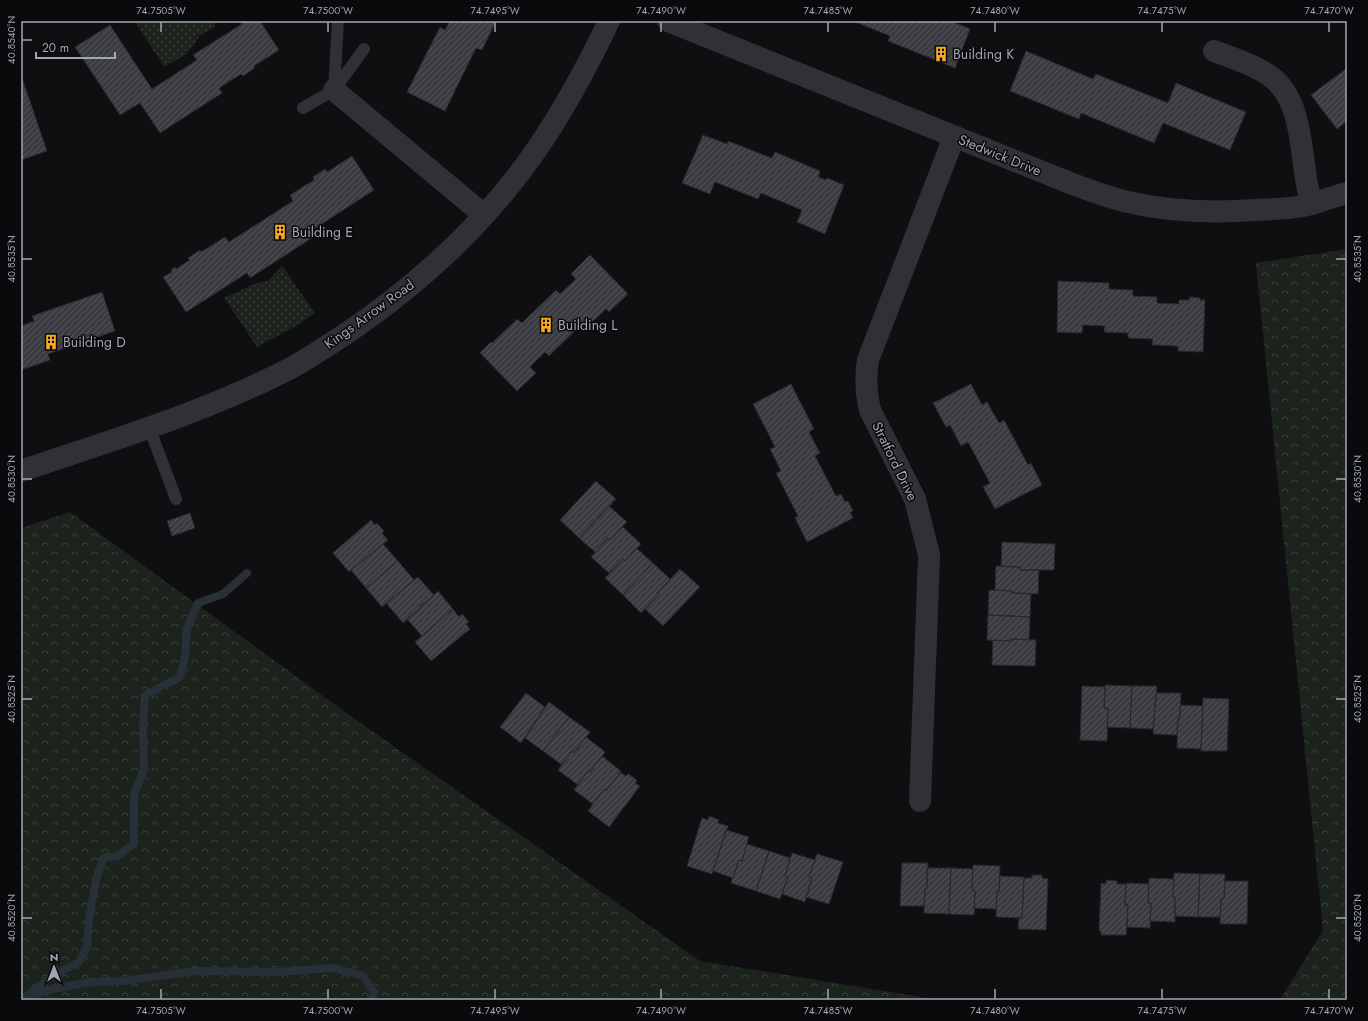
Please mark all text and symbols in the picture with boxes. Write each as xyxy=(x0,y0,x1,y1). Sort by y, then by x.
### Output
text: 74.7505°W xyxy=(136,3,186,18)
text: 74.7500°W xyxy=(303,3,353,18)
text: 74.7495°W xyxy=(470,3,520,18)
text: 74.7490°W xyxy=(636,3,686,18)
text: 74.7485°W xyxy=(804,3,853,18)
text: 74.7480°W xyxy=(970,3,1020,18)
text: 74.7475°W xyxy=(1138,3,1186,18)
text: 74.7470°W xyxy=(1304,3,1354,18)
text: 40.8540°N xyxy=(4,16,19,64)
scale bar xyxy=(36,34,115,60)
text: 20 m xyxy=(42,39,69,57)
place label: Building K xyxy=(953,44,1014,64)
building icon: Building K xyxy=(932,45,950,63)
street label: Stedwick Drive xyxy=(956,129,1044,181)
place label: Building E xyxy=(292,222,353,242)
building icon: Building E xyxy=(271,223,289,241)
text: 40.8535°N xyxy=(4,235,19,283)
text: 40.8535°N xyxy=(1350,235,1365,283)
street label: Kings Arrow Road xyxy=(320,275,418,353)
place label: Building L xyxy=(558,315,618,335)
building icon: Building L xyxy=(537,316,555,334)
place label: Building D xyxy=(63,332,126,352)
building icon: Building D xyxy=(42,333,60,351)
street label: Stratford Drive xyxy=(867,418,923,504)
text: 40.8530°N xyxy=(4,455,19,503)
text: 40.8530°N xyxy=(1350,455,1365,503)
text: 40.8525°N xyxy=(4,675,19,723)
text: 40.8525°N xyxy=(1350,675,1365,723)
text: 40.8520°N xyxy=(4,894,19,942)
text: 40.8520°N xyxy=(1350,894,1365,942)
north arrow xyxy=(34,947,74,987)
text: N xyxy=(50,949,58,965)
text: 74.7505°W xyxy=(136,1003,186,1018)
text: 74.7500°W xyxy=(303,1003,353,1018)
text: 74.7495°W xyxy=(470,1003,520,1018)
text: 74.7490°W xyxy=(636,1003,686,1018)
text: 74.7485°W xyxy=(804,1003,853,1018)
text: 74.7480°W xyxy=(970,1003,1020,1018)
text: 74.7475°W xyxy=(1138,1003,1186,1018)
text: 74.7470°W xyxy=(1304,1003,1354,1018)

